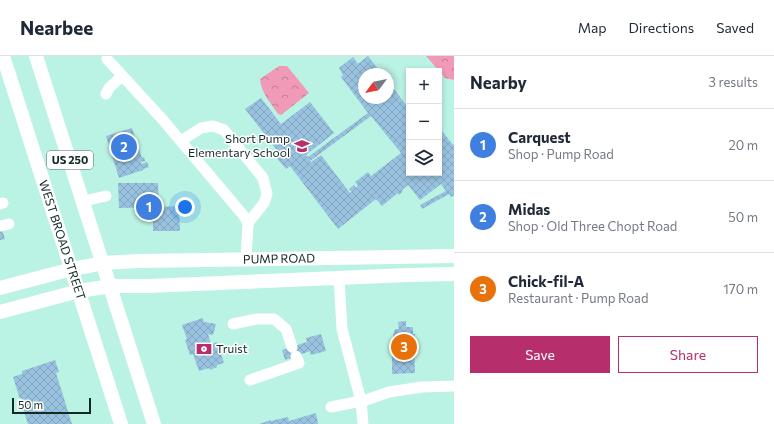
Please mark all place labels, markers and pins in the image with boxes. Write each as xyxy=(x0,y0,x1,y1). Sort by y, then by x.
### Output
place label: Short Pump Elementary School xyxy=(188,131,290,159)
pin: 2 xyxy=(111,132,137,162)
school or university icon: Short Pump Elementary School xyxy=(293,137,311,155)
pin: 1 xyxy=(136,192,162,222)
pin: 3 xyxy=(391,332,417,362)
bank icon: Truist xyxy=(195,340,213,358)
place label: Truist xyxy=(216,341,248,355)

